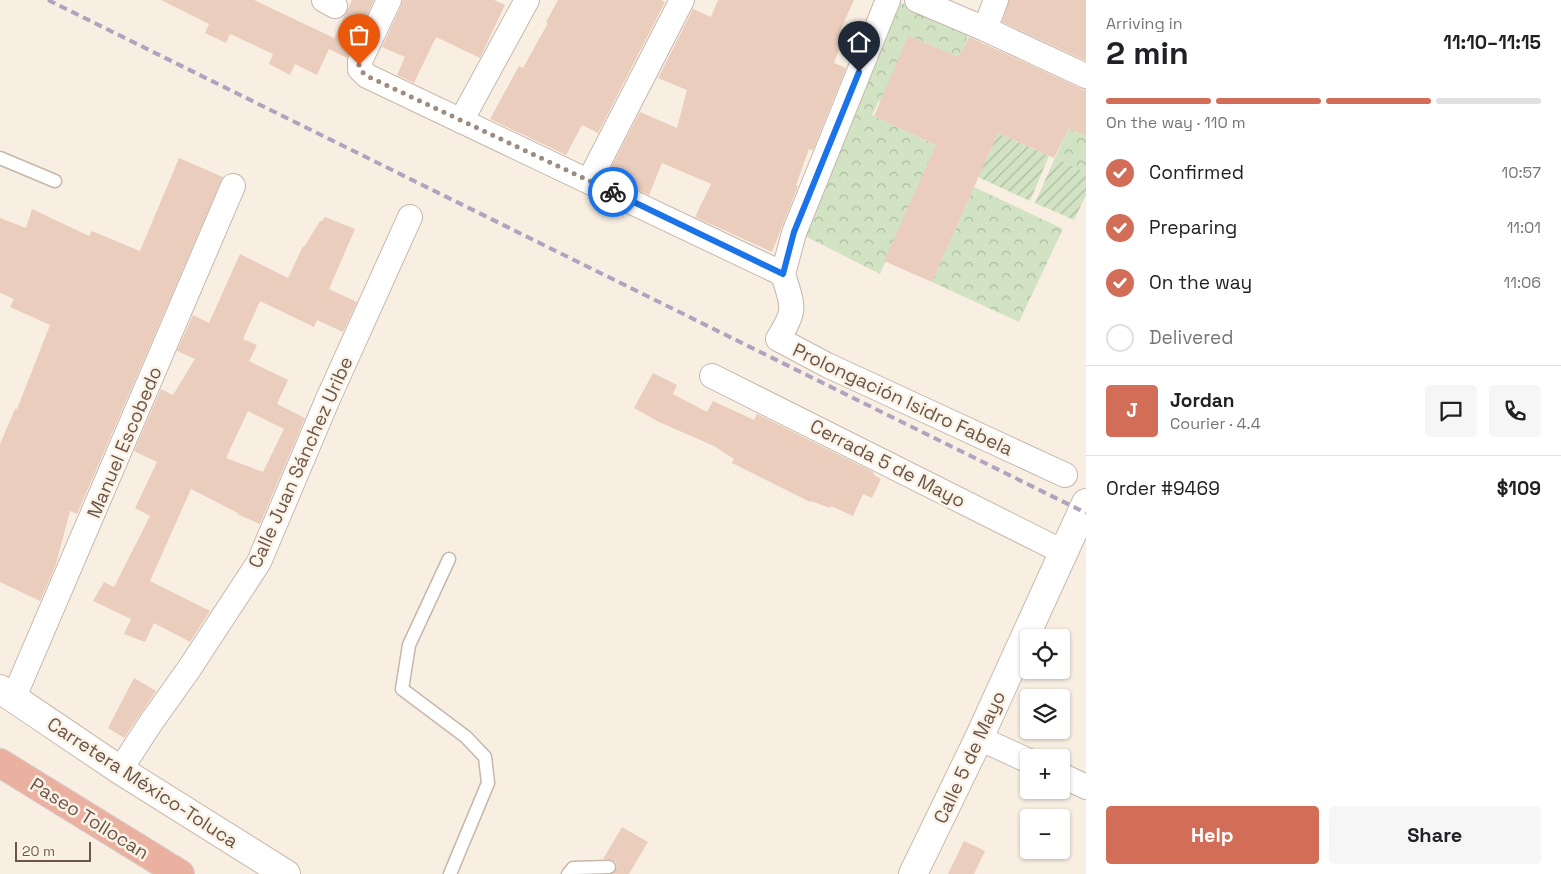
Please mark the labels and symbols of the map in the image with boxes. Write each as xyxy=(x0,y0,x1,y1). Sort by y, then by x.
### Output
pin xyxy=(338,14,380,65)
pin xyxy=(838,21,880,72)
courier xyxy=(588,167,638,217)
street label: Prolongación Isidro Fabela xyxy=(789,337,1017,462)
street label: Calle Juan Sánchez Uribe xyxy=(242,352,359,572)
street label: Manuel Escobedo xyxy=(81,362,168,522)
street label: Cerrada 5 de Mayo xyxy=(806,413,970,513)
street label: Calle 5 de Mayo xyxy=(928,687,1011,828)
street label: Carretera México-Toluca xyxy=(42,711,243,854)
street label: Paseo Tollocan xyxy=(26,772,154,865)
scale bar xyxy=(15,839,91,862)

